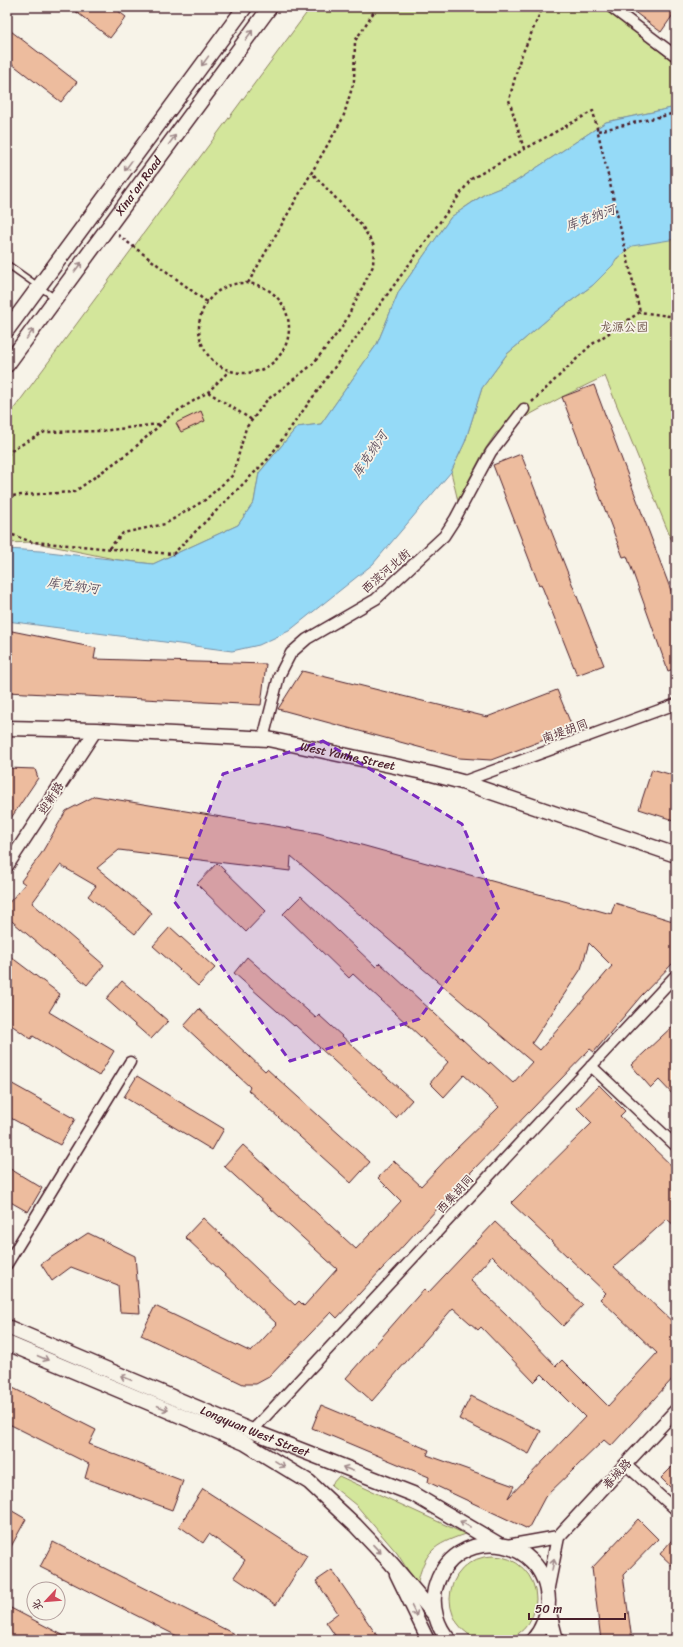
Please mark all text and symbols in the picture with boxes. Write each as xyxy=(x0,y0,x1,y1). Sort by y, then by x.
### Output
one-way arrow xyxy=(245,30,253,41)
one-way arrow xyxy=(201,55,209,66)
one-way arrow xyxy=(168,135,176,146)
street label: Xina'an Road xyxy=(109,151,168,221)
one-way arrow xyxy=(124,160,132,171)
water label: 库克纳河 xyxy=(562,197,620,237)
one-way arrow xyxy=(74,262,83,273)
park label: 龙源公园 xyxy=(600,316,648,338)
one-way arrow xyxy=(26,328,34,339)
water label: 库克纳河 xyxy=(345,425,395,482)
street label: 西滨河北街 xyxy=(356,543,416,599)
water label: 库克纳河 xyxy=(46,570,102,601)
street label: 南堤胡同 xyxy=(539,712,591,750)
street label: West Yanhe Street xyxy=(298,735,398,777)
street label: 迎新路 xyxy=(32,777,70,819)
street label: 西集胡同 xyxy=(431,1169,479,1219)
one-way arrow xyxy=(37,1355,49,1362)
one-way arrow xyxy=(121,1374,133,1381)
street label: Longyuan West Street xyxy=(197,1399,314,1464)
one-way arrow xyxy=(156,1405,168,1412)
street label: 春城路 xyxy=(597,1453,637,1495)
one-way arrow xyxy=(274,1460,285,1468)
one-way arrow xyxy=(342,1464,354,1472)
one-way arrow xyxy=(459,1520,471,1528)
one-way arrow xyxy=(373,1544,382,1554)
one-way arrow xyxy=(549,1558,557,1571)
north arrow xyxy=(26,1581,66,1621)
scale bar xyxy=(529,1595,625,1621)
text: 北 xyxy=(27,1596,48,1614)
text: 50 m xyxy=(535,1598,562,1620)
one-way arrow xyxy=(411,1605,418,1617)

